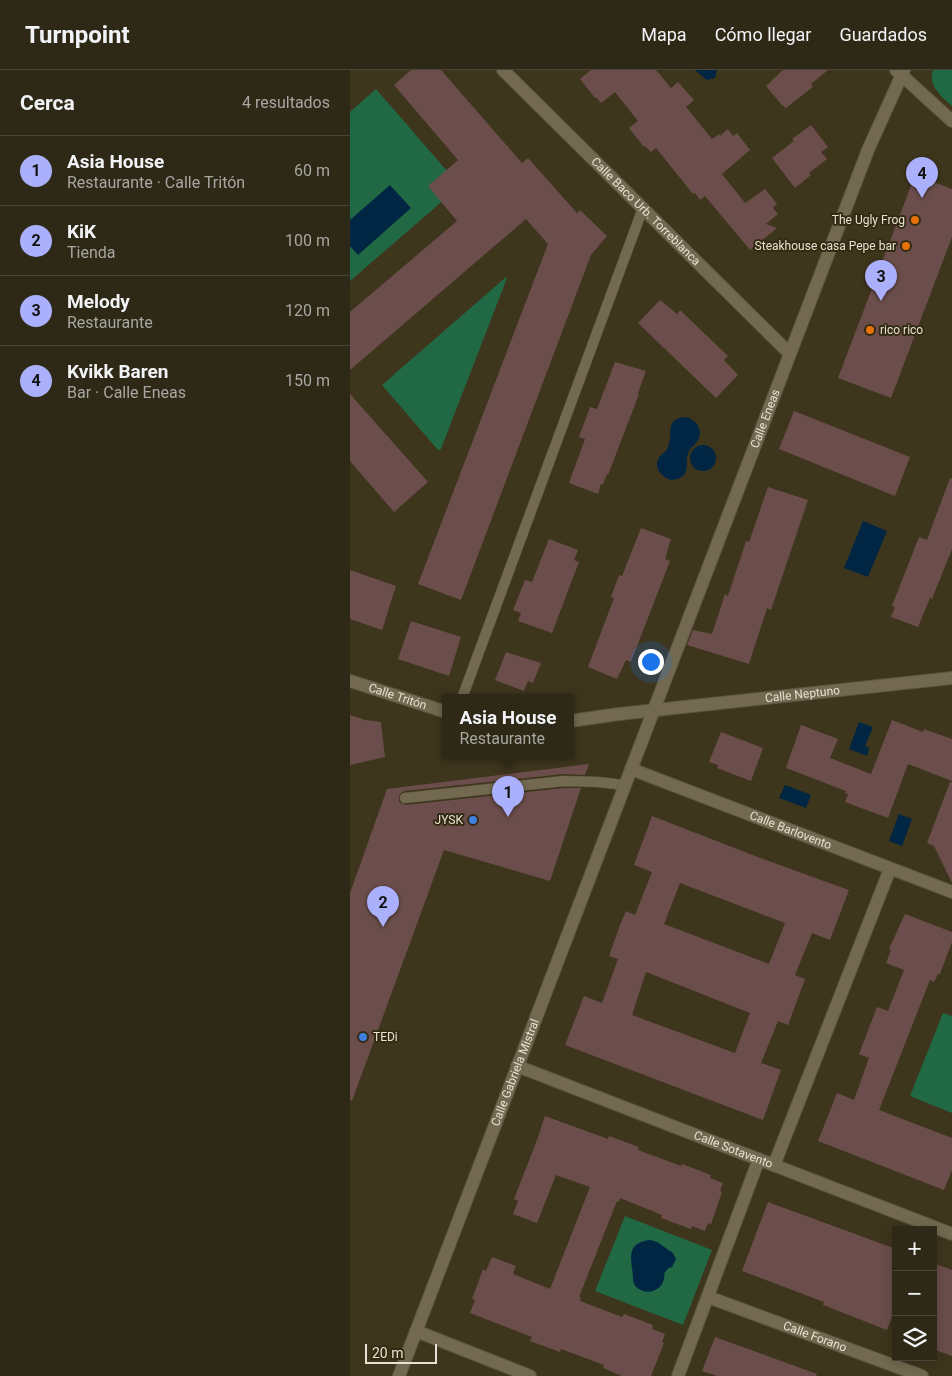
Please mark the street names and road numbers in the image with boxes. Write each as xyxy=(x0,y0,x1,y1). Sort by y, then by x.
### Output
street label: Calle Baco Urb. Torreblanca xyxy=(588,154,703,268)
street label: Calle Eneas xyxy=(748,387,783,450)
street label: Calle Tritón xyxy=(367,680,428,712)
street label: Calle Neptuno xyxy=(764,683,841,705)
street label: Calle Barlovento xyxy=(748,808,834,852)
street label: Calle Gabriela Mistral xyxy=(488,1017,542,1128)
street label: Calle Sotavento xyxy=(692,1128,775,1171)
street label: Calle Forano xyxy=(781,1318,849,1355)

